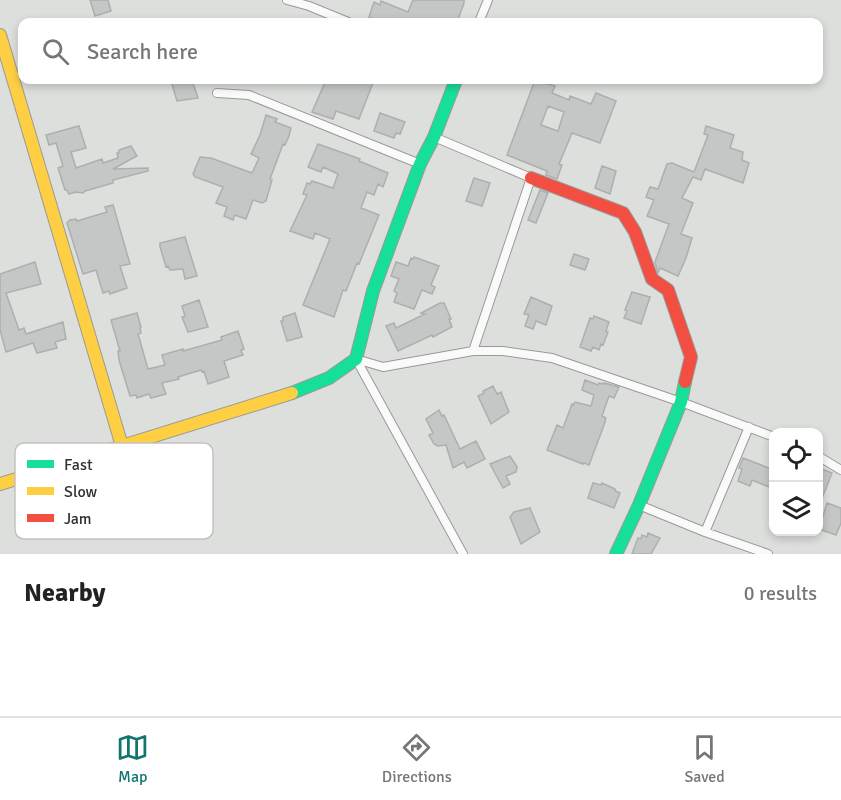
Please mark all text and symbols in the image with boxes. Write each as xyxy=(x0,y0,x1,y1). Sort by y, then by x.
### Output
search box xyxy=(18,18,823,84)
icon: search xyxy=(39,35,72,68)
text: Search here xyxy=(87,38,198,65)
map controls xyxy=(769,428,823,536)
button: locate xyxy=(769,428,823,482)
legend xyxy=(15,443,213,539)
text: Fast xyxy=(64,455,93,475)
text: Slow xyxy=(64,482,98,502)
button: layers xyxy=(769,482,823,536)
text: Jam xyxy=(64,509,92,529)
text: Nearby xyxy=(24,577,105,609)
text: 0 results xyxy=(744,581,817,606)
tab: Map xyxy=(116,731,149,787)
tab: Directions xyxy=(382,731,452,787)
tab: Saved xyxy=(684,731,725,787)

